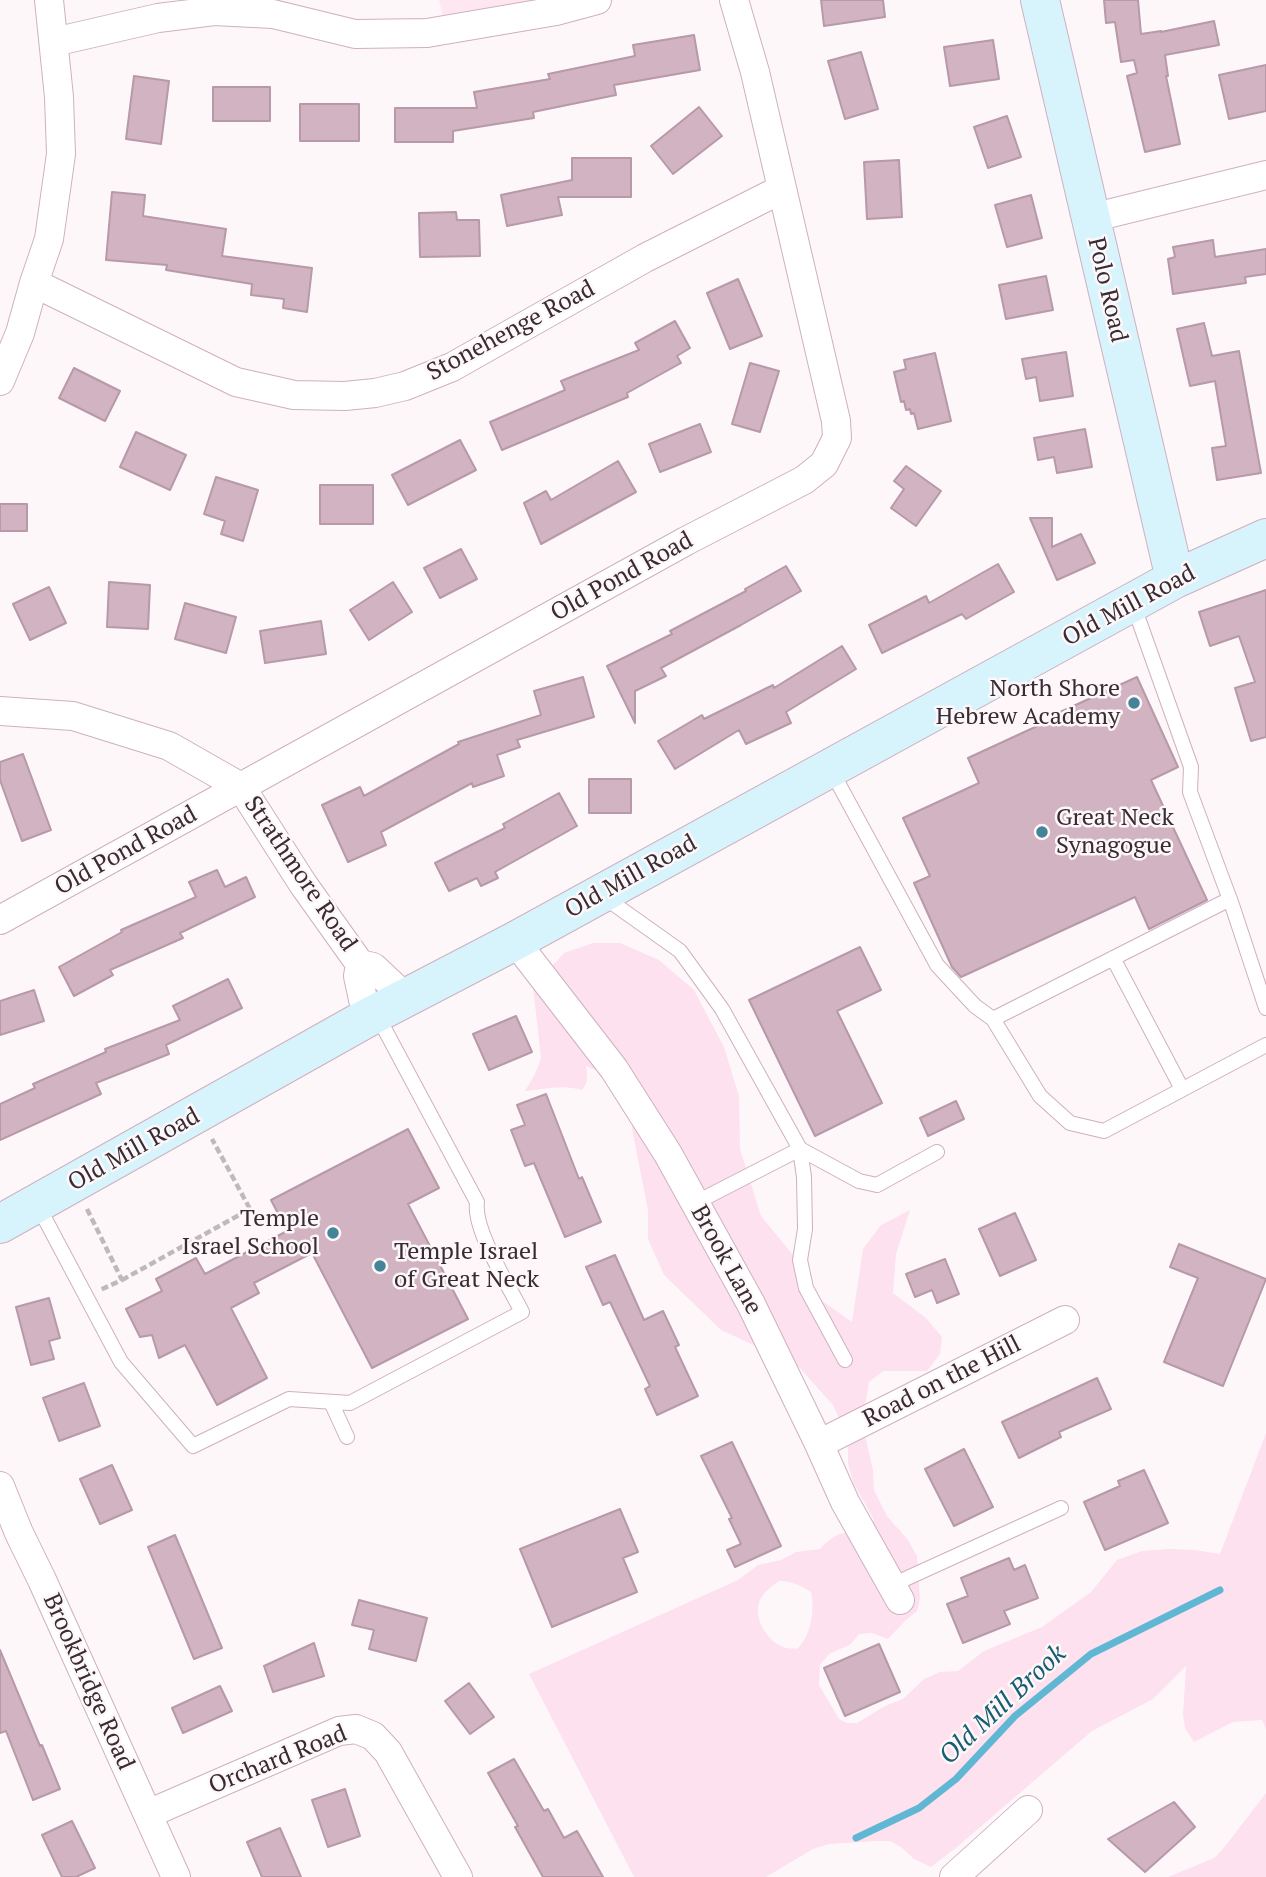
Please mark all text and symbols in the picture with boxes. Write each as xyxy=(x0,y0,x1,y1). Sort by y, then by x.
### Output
street label: Polo Road xyxy=(1081,235,1133,345)
street label: Stonehenge Road xyxy=(422,275,600,387)
street label: Old Pond Road xyxy=(546,526,698,628)
street label: Old Mill Road xyxy=(1058,559,1200,653)
place label: North Shore Hebrew Academy xyxy=(936,675,1120,731)
marker: North Shore Hebrew Academy xyxy=(1126,695,1142,711)
street label: Strathmore Road xyxy=(238,791,362,957)
street label: Old Pond Road xyxy=(50,800,202,902)
place label: Great Neck Synagogue xyxy=(1056,804,1174,860)
marker: Great Neck Synagogue xyxy=(1034,824,1050,840)
street label: Old Mill Road xyxy=(560,829,702,925)
street label: Old Mill Road xyxy=(63,1102,205,1198)
street label: Brook Lane xyxy=(684,1200,768,1320)
place label: Temple Israel School xyxy=(182,1205,319,1261)
marker: Temple Israel School xyxy=(325,1225,341,1241)
place label: Temple Israel of Great Neck xyxy=(394,1238,539,1294)
marker: Temple Israel of Great Neck xyxy=(372,1258,388,1274)
street label: Road on the Hill xyxy=(858,1330,1026,1434)
street label: Brookbridge Road xyxy=(36,1589,140,1775)
water label: Old Mill Brook xyxy=(933,1639,1073,1771)
street label: Orchard Road xyxy=(205,1719,351,1801)

